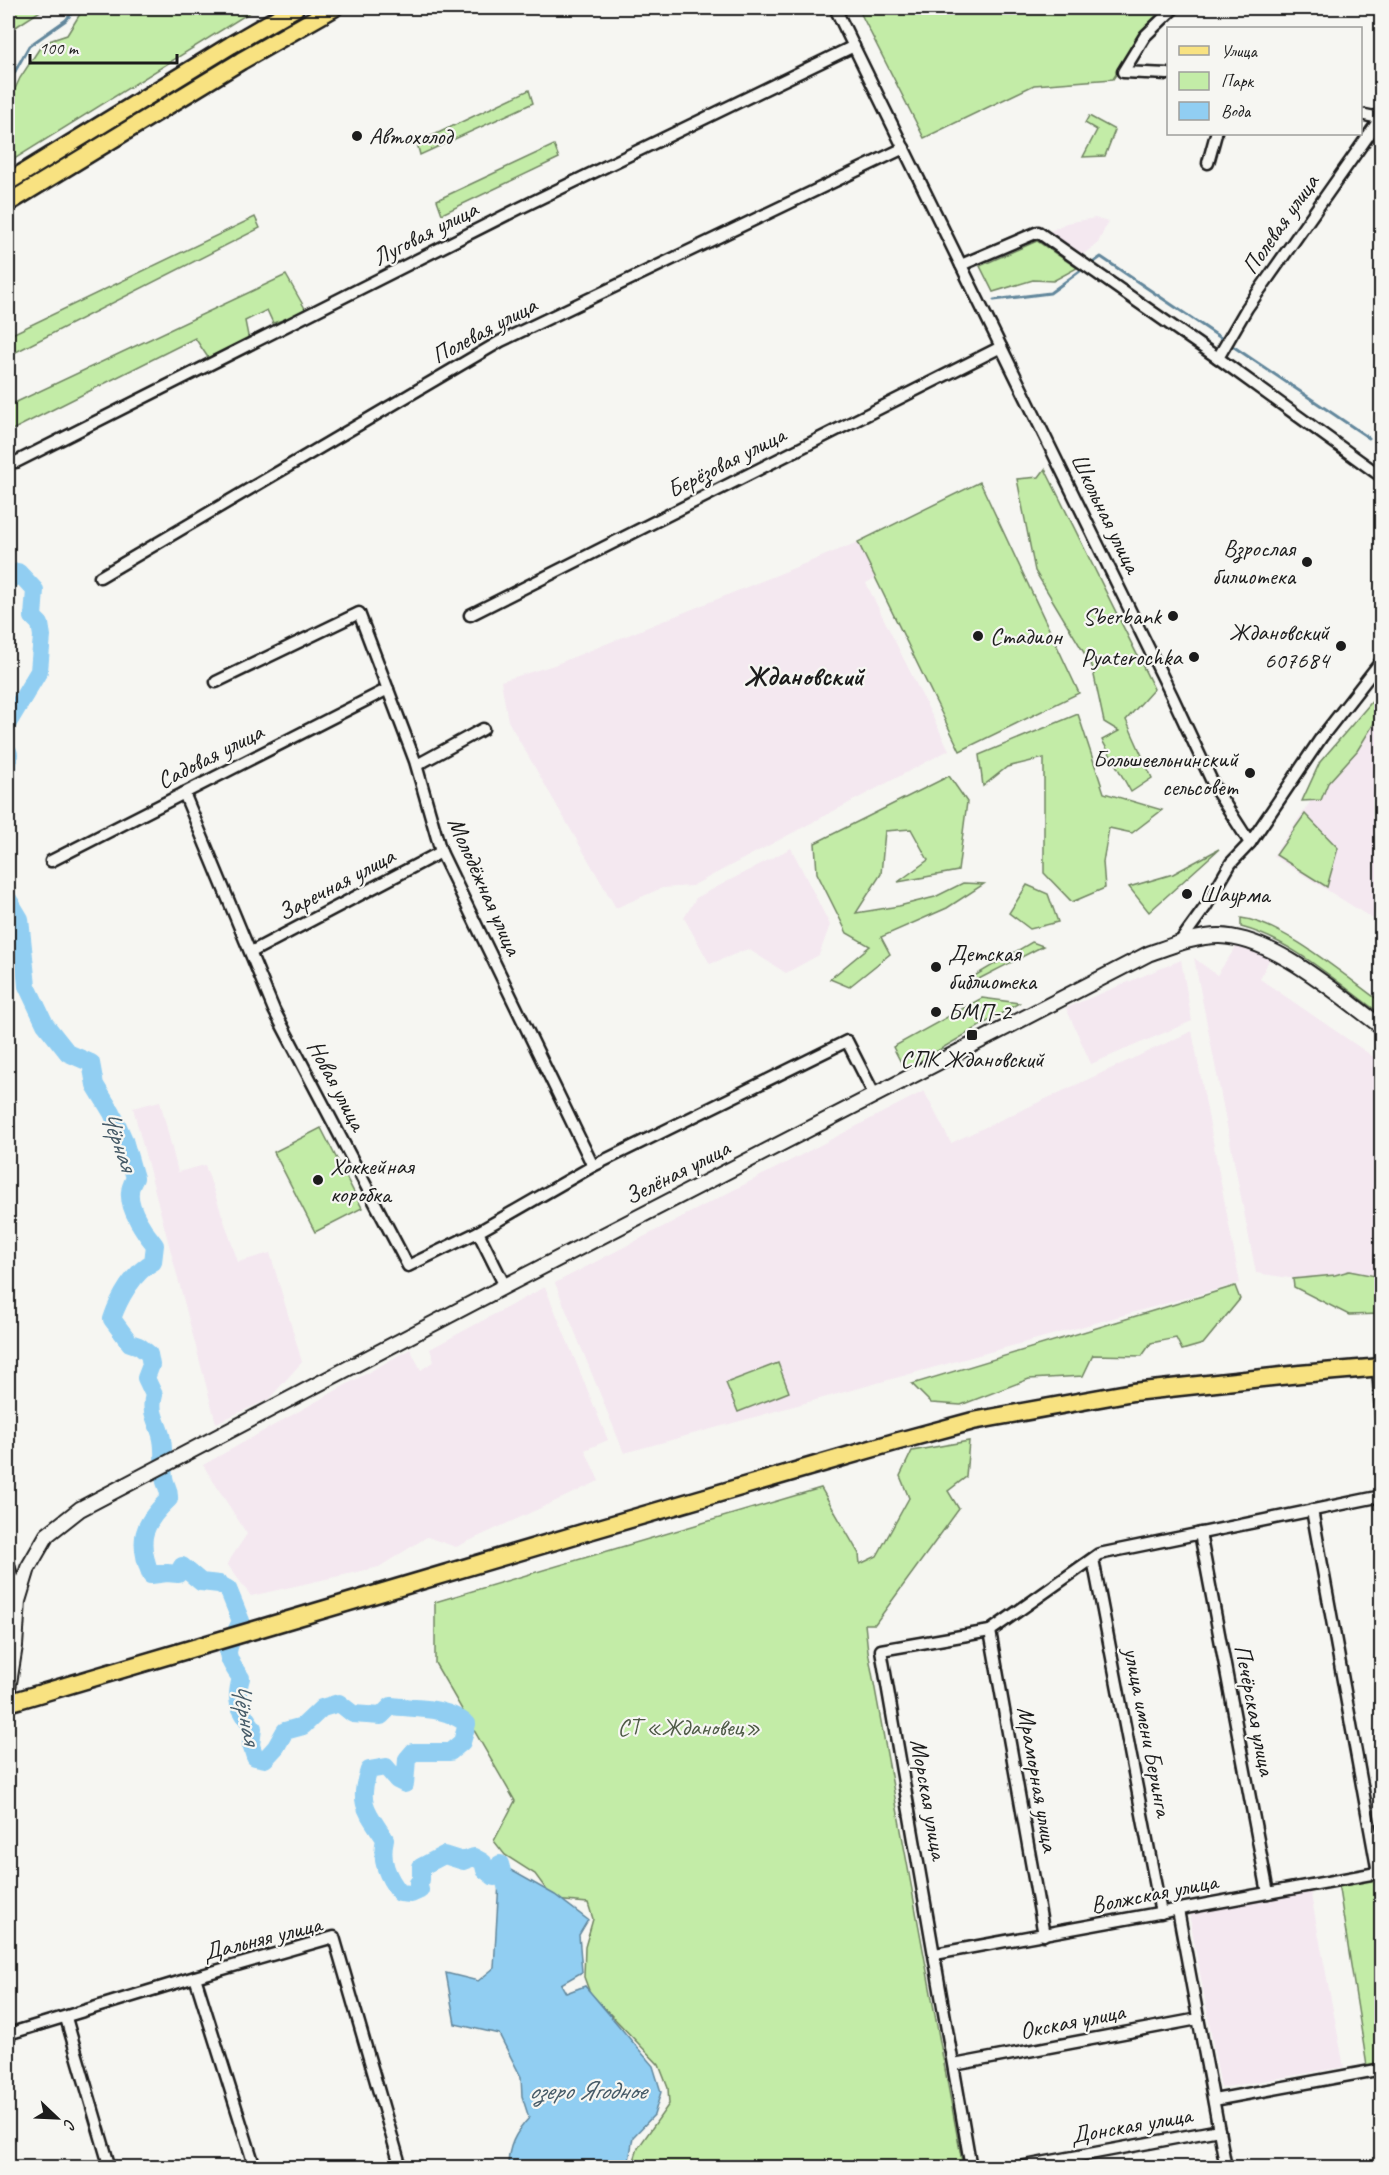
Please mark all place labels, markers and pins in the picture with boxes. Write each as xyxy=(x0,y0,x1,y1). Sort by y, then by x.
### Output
place label: Автохолод xyxy=(369,121,454,151)
marker: Автохолод xyxy=(350,129,364,143)
place label: Взрослая билиотека xyxy=(1212,533,1297,591)
marker: Взрослая билиотека xyxy=(1300,555,1314,569)
place label: Sberbank xyxy=(1083,601,1163,631)
marker: Sberbank xyxy=(1166,609,1180,623)
place label: Ждановский 607684 xyxy=(1229,617,1331,675)
place label: Стадион xyxy=(990,621,1064,651)
marker: Стадион xyxy=(971,629,985,643)
marker: Ждановский 607684 xyxy=(1334,639,1348,653)
place label: Pyaterochka xyxy=(1081,642,1184,672)
marker: Pyaterochka xyxy=(1187,650,1201,664)
place label: Большеельнинский сельсовет xyxy=(1093,744,1240,802)
marker: Большеельнинский сельсовет xyxy=(1243,766,1257,780)
place label: Шаурма xyxy=(1199,879,1271,909)
marker: Шаурма xyxy=(1180,887,1194,901)
place label: Детская библиотека xyxy=(948,938,1037,996)
marker: Детская библиотека xyxy=(929,960,943,974)
place label: БМП-2 xyxy=(948,997,1013,1027)
marker: БМП-2 xyxy=(929,1005,943,1019)
marker: СПК Ждановский xyxy=(965,1028,979,1042)
place label: СПК Ждановский xyxy=(900,1044,1046,1074)
place label: Хоккейная коробка xyxy=(330,1151,415,1209)
marker: Хоккейная коробка xyxy=(311,1173,325,1187)

